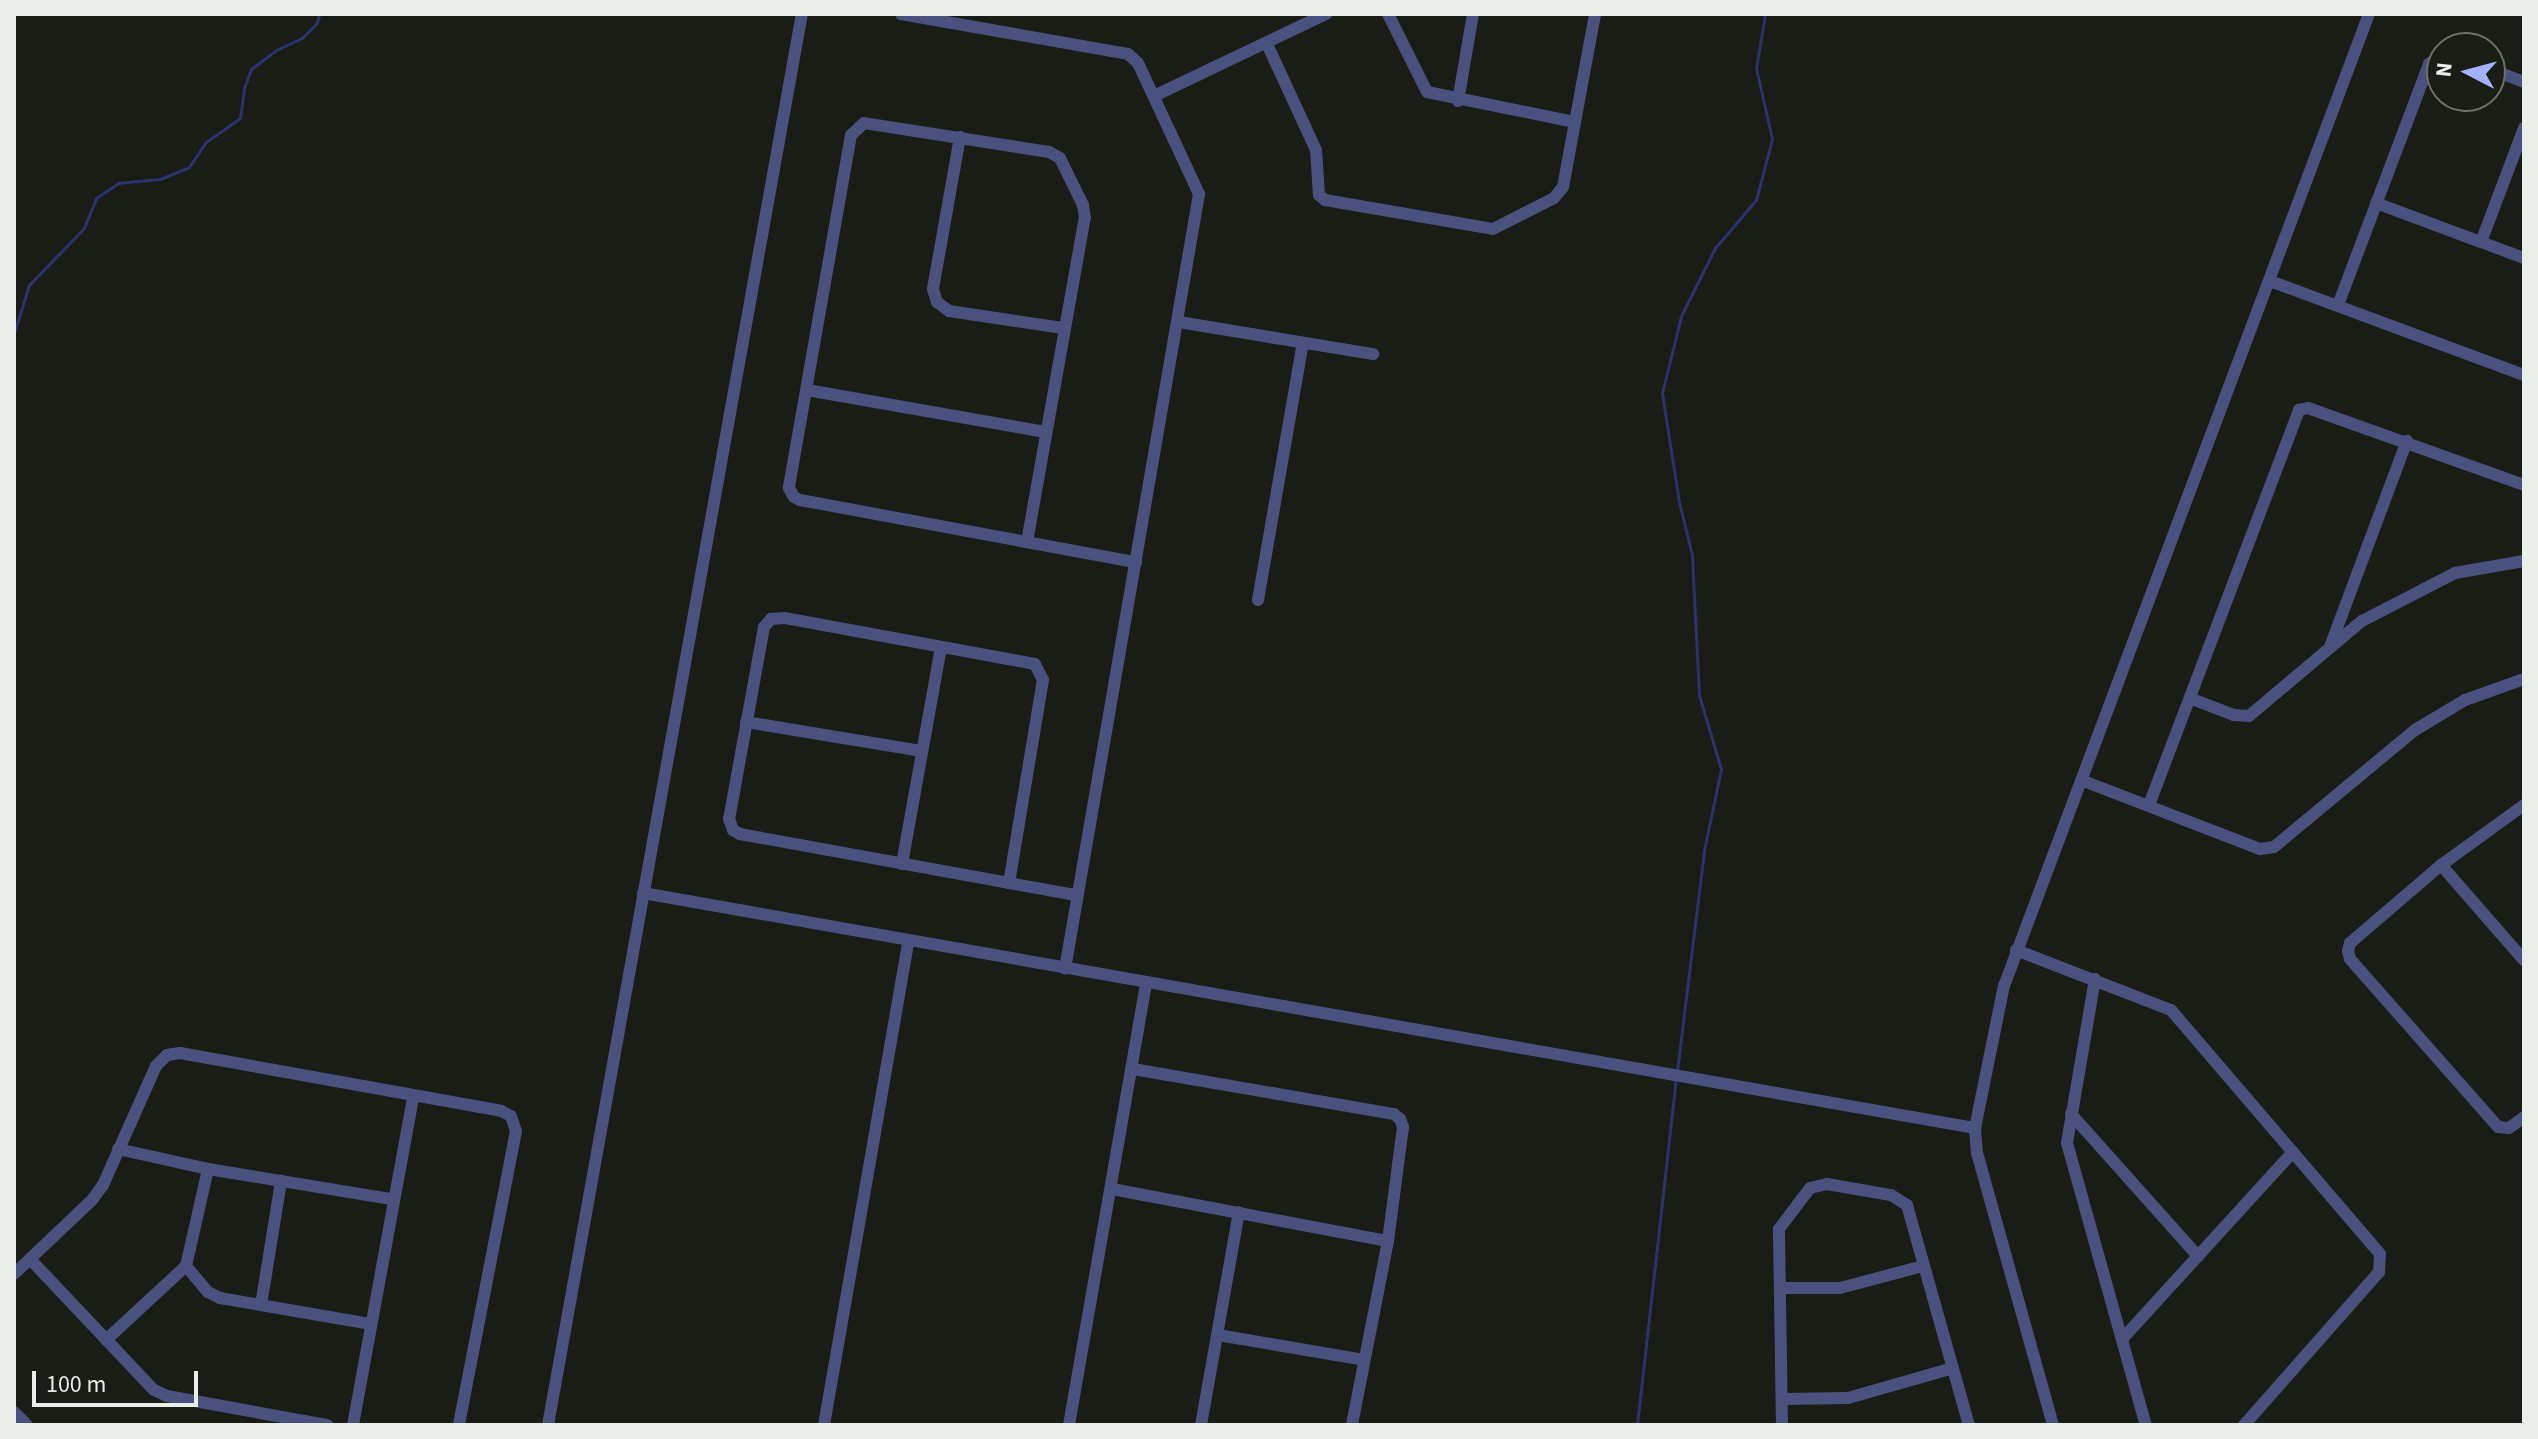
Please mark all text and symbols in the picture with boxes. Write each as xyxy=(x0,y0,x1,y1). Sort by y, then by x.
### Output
north arrow xyxy=(2426,32,2506,112)
text: N xyxy=(2427,61,2461,79)
scale bar xyxy=(36,1355,202,1405)
text: 100 m xyxy=(46,1367,106,1402)

